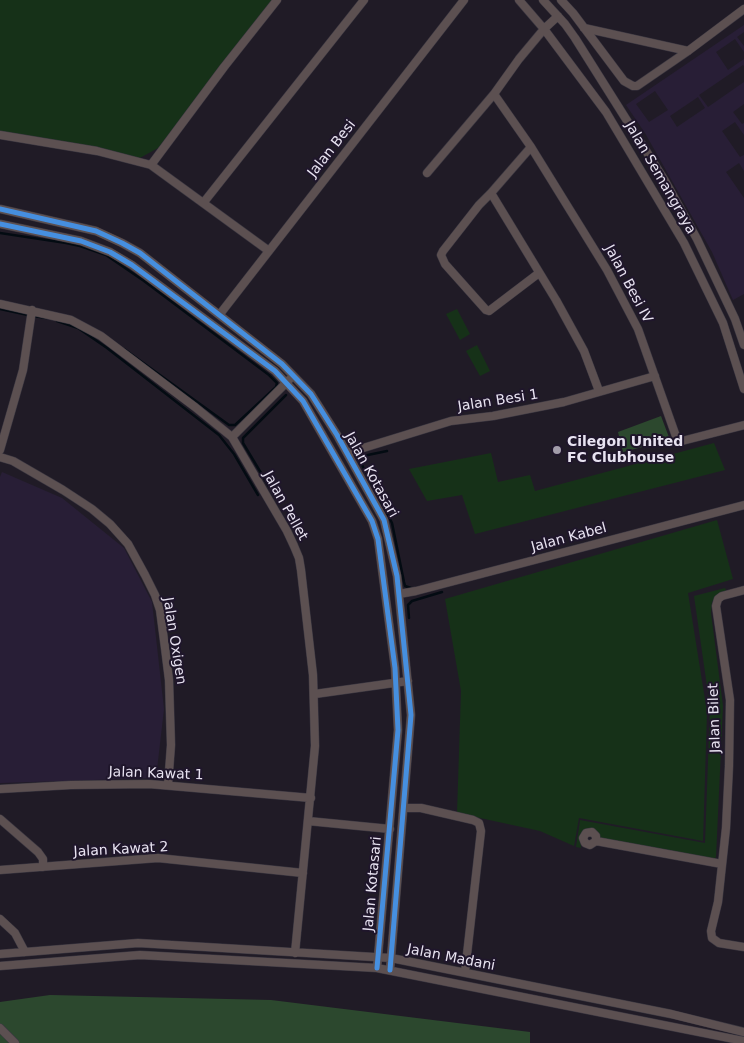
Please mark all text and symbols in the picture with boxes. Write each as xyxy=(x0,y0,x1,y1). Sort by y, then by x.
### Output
street label: Jalan Besi xyxy=(304,117,360,181)
street label: Jalan Semangraya xyxy=(621,119,699,237)
street label: Jalan Besi IV xyxy=(600,242,656,326)
street label: Jalan Besi 1 xyxy=(457,386,539,416)
street label: Jalan Kotasari xyxy=(341,429,401,521)
place label: Cilegon United FC Clubhouse xyxy=(567,434,683,467)
marker: Cilegon United FC Clubhouse xyxy=(551,444,563,456)
street label: Jalan Pellet xyxy=(259,468,311,544)
street label: Jalan Kabel xyxy=(529,520,609,556)
street label: Jalan Oxigen xyxy=(159,596,189,686)
street label: Jalan Bilet xyxy=(705,683,725,753)
street label: Jalan Kawat 1 xyxy=(108,764,204,784)
street label: Jalan Kotasari xyxy=(360,836,386,932)
street label: Jalan Kawat 2 xyxy=(73,839,169,861)
street label: Jalan Madani xyxy=(406,941,496,975)

